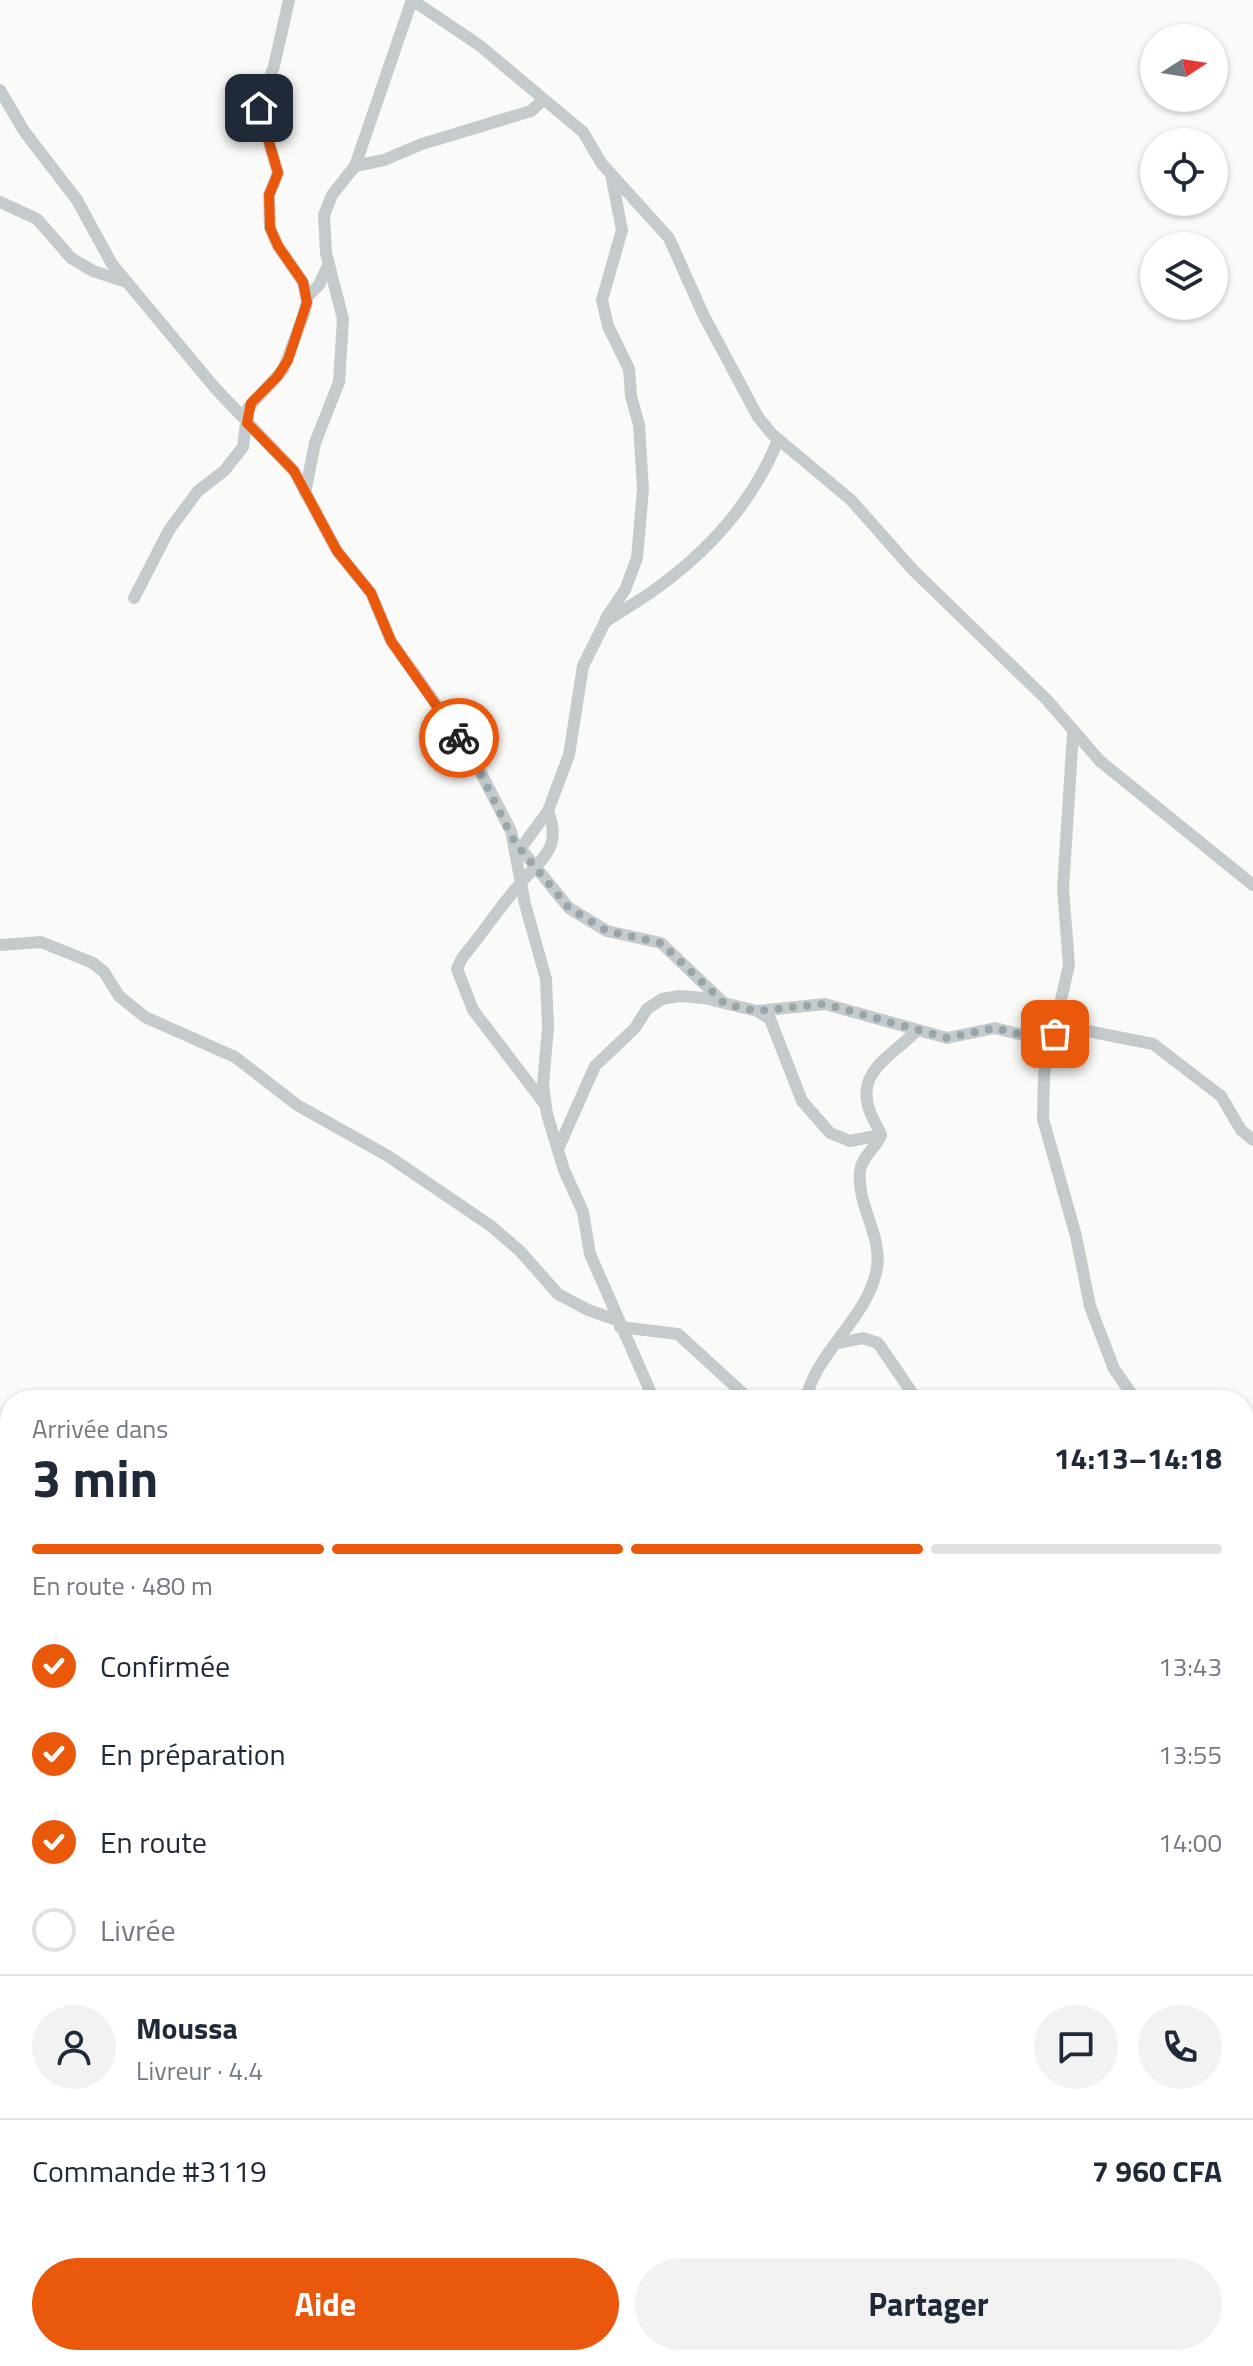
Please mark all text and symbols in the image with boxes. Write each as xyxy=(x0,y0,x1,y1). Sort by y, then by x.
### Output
north arrow xyxy=(1140,24,1228,112)
map controls xyxy=(1140,24,1228,320)
pin xyxy=(225,74,293,142)
icon: home xyxy=(237,86,281,130)
button: locate xyxy=(1140,128,1228,216)
button: layers xyxy=(1140,232,1228,320)
courier xyxy=(419,698,499,778)
icon: bike xyxy=(437,716,481,760)
pin xyxy=(1021,1000,1089,1068)
icon: bag xyxy=(1033,1012,1077,1056)
text: Arrivée dans xyxy=(32,1409,168,1448)
text: 14:13–14:18 xyxy=(1054,1435,1222,1481)
text: 3 min xyxy=(32,1438,158,1517)
text: En route · 480 m xyxy=(32,1566,213,1605)
text: Confirmée xyxy=(100,1643,230,1689)
icon: check xyxy=(32,1644,76,1688)
text: 13:43 xyxy=(1158,1647,1222,1686)
text: En préparation xyxy=(100,1731,286,1777)
icon: check xyxy=(32,1732,76,1776)
text: 13:55 xyxy=(1158,1735,1222,1774)
text: En route xyxy=(100,1819,207,1865)
icon: check xyxy=(32,1820,76,1864)
text: 14:00 xyxy=(1158,1823,1222,1862)
text: Livrée xyxy=(100,1907,176,1953)
button: person xyxy=(32,2005,116,2089)
text: Moussa xyxy=(136,2005,238,2051)
button: chat xyxy=(1034,2005,1118,2089)
button: phone xyxy=(1138,2005,1222,2089)
text: Livreur · 4.4 xyxy=(136,2051,263,2090)
text: Commande #3119 xyxy=(32,2148,267,2194)
text: 7 960 CFA xyxy=(1092,2148,1222,2194)
button: Aide xyxy=(32,2258,619,2350)
button: Partager xyxy=(635,2258,1222,2350)

